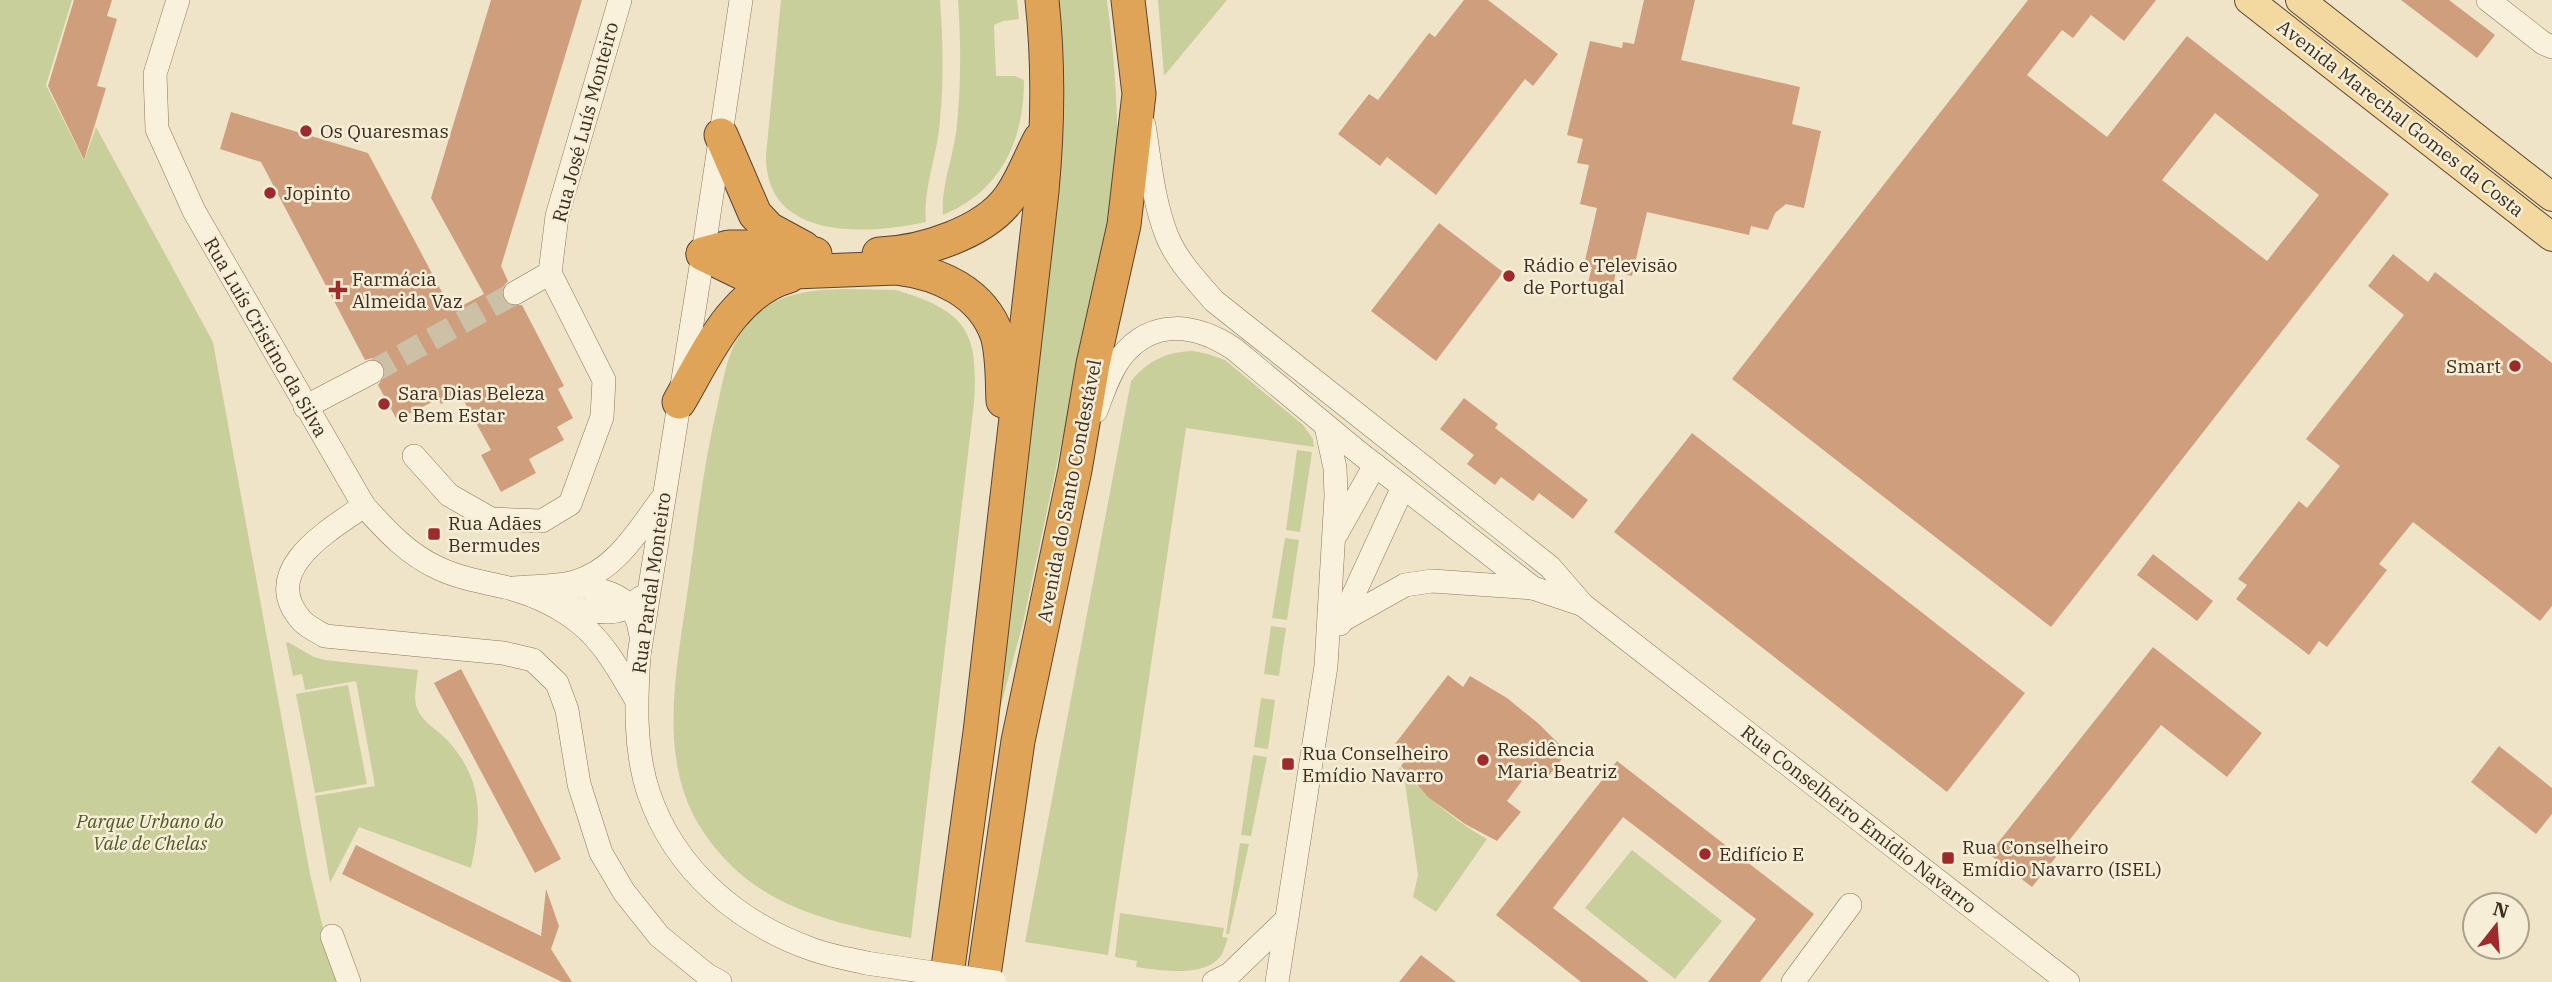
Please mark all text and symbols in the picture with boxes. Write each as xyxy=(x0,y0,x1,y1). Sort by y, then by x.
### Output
street label: Avenida Marechal Gomes da Costa xyxy=(2273,14,2529,222)
street label: Rua José Luís Monteiro xyxy=(547,19,623,225)
place label: Os Quaresmas xyxy=(320,119,449,143)
marker: Os Quaresmas xyxy=(298,123,314,139)
place label: Jopinto xyxy=(284,181,350,205)
marker: Jopinto xyxy=(262,185,278,201)
street label: Rua Luís Cristino da Silva xyxy=(199,233,333,441)
place label: Rádio e Televisão de Portugal xyxy=(1523,253,1678,299)
place label: Farmácia Almeida Vaz xyxy=(352,267,463,313)
marker: Rádio e Televisão de Portugal xyxy=(1501,268,1517,284)
marker: Farmácia Almeida Vaz xyxy=(330,282,346,298)
place label: Smart xyxy=(2446,354,2501,378)
street label: Avenida do Santo Condestável xyxy=(1032,357,1106,625)
marker: Smart xyxy=(2507,358,2523,374)
place label: Sara Dias Beleza e Bem Estar xyxy=(398,381,545,427)
marker: Sara Dias Beleza e Bem Estar xyxy=(376,396,392,412)
street label: Rua Pardal Monteiro xyxy=(626,491,676,675)
place label: Rua Adães Bermudes xyxy=(448,511,542,557)
marker: Rua Adães Bermudes xyxy=(426,526,442,542)
street label: Rua Conselheiro Emídio Navarro xyxy=(1736,719,1982,919)
place label: Residência Maria Beatriz xyxy=(1497,737,1617,783)
place label: Rua Conselheiro Emídio Navarro xyxy=(1302,741,1449,787)
marker: Residência Maria Beatriz xyxy=(1475,752,1491,768)
marker: Rua Conselheiro Emídio Navarro xyxy=(1280,756,1296,772)
park label: Parque Urbano do Vale de Chelas xyxy=(75,809,224,855)
place label: Rua Conselheiro Emídio Navarro (ISEL) xyxy=(1962,835,2162,881)
place label: Edifício E xyxy=(1719,842,1804,866)
marker: Edifício E xyxy=(1697,846,1713,862)
marker: Rua Conselheiro Emídio Navarro (ISEL) xyxy=(1940,850,1956,866)
north arrow xyxy=(2461,891,2531,961)
text: N xyxy=(2490,896,2512,923)

